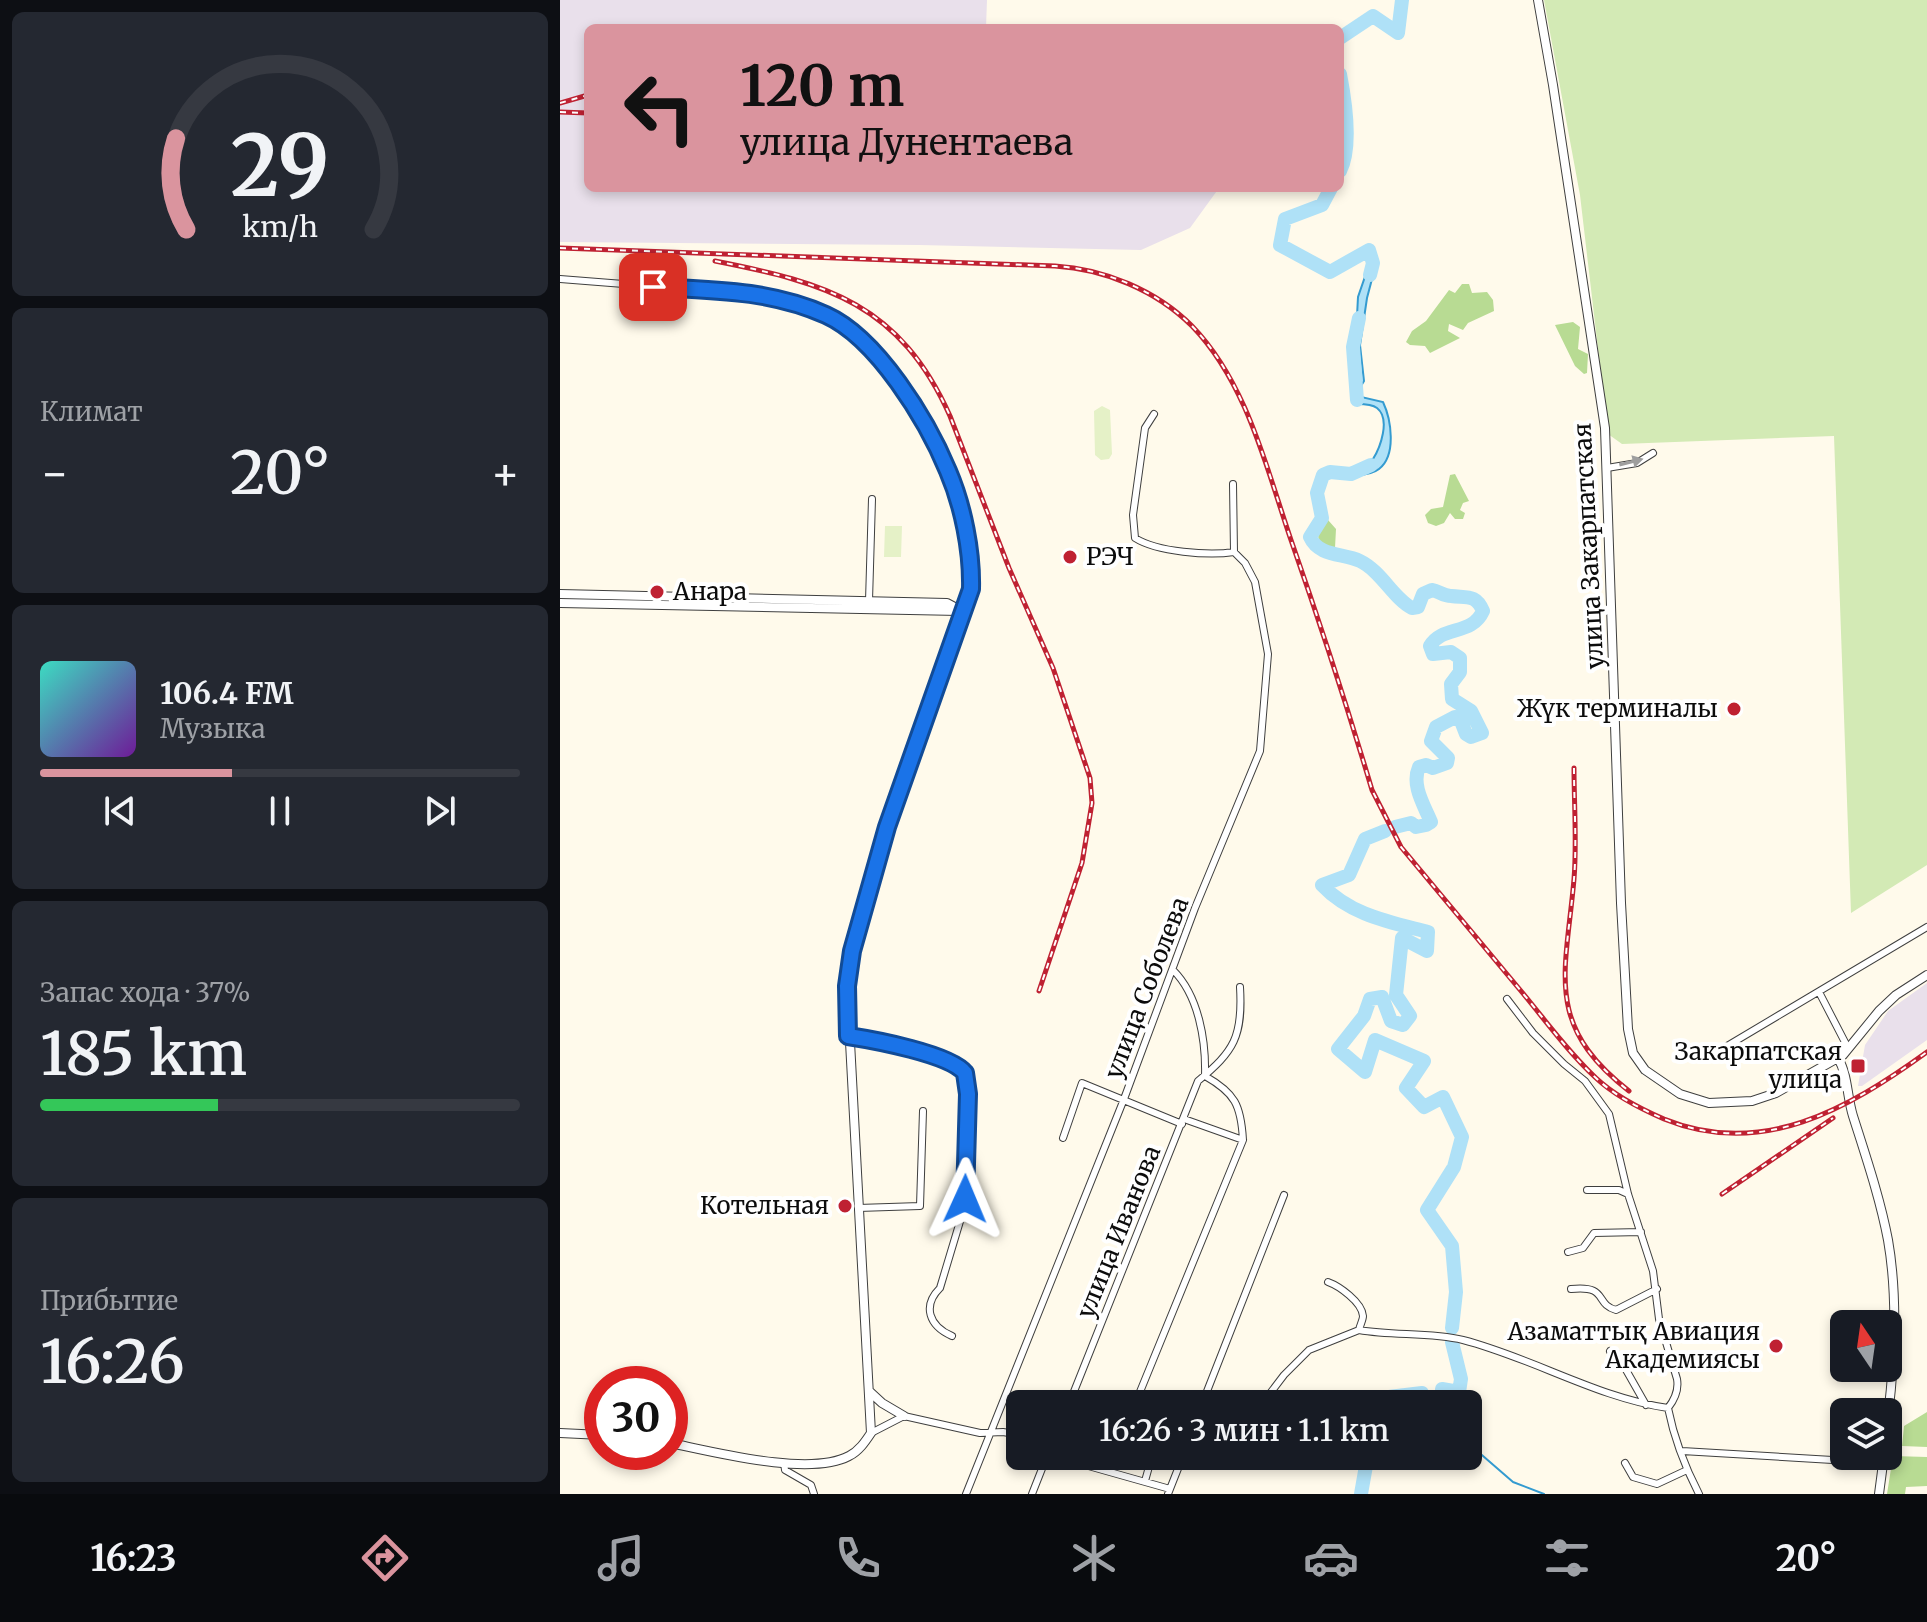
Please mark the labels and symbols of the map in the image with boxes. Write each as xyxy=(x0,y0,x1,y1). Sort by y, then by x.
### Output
pin xyxy=(619,253,687,321)
street label: улица Закарпатская xyxy=(1567,422,1610,670)
one-way arrow xyxy=(1618,455,1643,467)
place label: РЭЧ xyxy=(1086,541,1134,572)
marker: РЭЧ xyxy=(1061,548,1079,566)
place label: Анара xyxy=(672,576,747,607)
marker: Анара xyxy=(648,583,666,601)
place label: Жүк терминалы xyxy=(1517,693,1718,724)
marker: Жүк терминалы xyxy=(1725,700,1743,718)
street label: улица Соболева xyxy=(1098,892,1195,1083)
place label: Закарпатская улица xyxy=(1675,1036,1842,1095)
marker: Закарпатская улица xyxy=(1849,1057,1867,1075)
street label: улица Иванова xyxy=(1070,1141,1167,1323)
position arrow xyxy=(923,1157,1007,1241)
place label: Котельная xyxy=(700,1190,829,1221)
marker: Котельная xyxy=(836,1197,854,1215)
north arrow xyxy=(1830,1310,1902,1382)
place label: Азаматтық Авиация Академиясы xyxy=(1507,1316,1760,1375)
marker: Азаматтық Авиация Академиясы xyxy=(1767,1337,1785,1355)
speed limit sign: 30 xyxy=(584,1366,688,1470)

